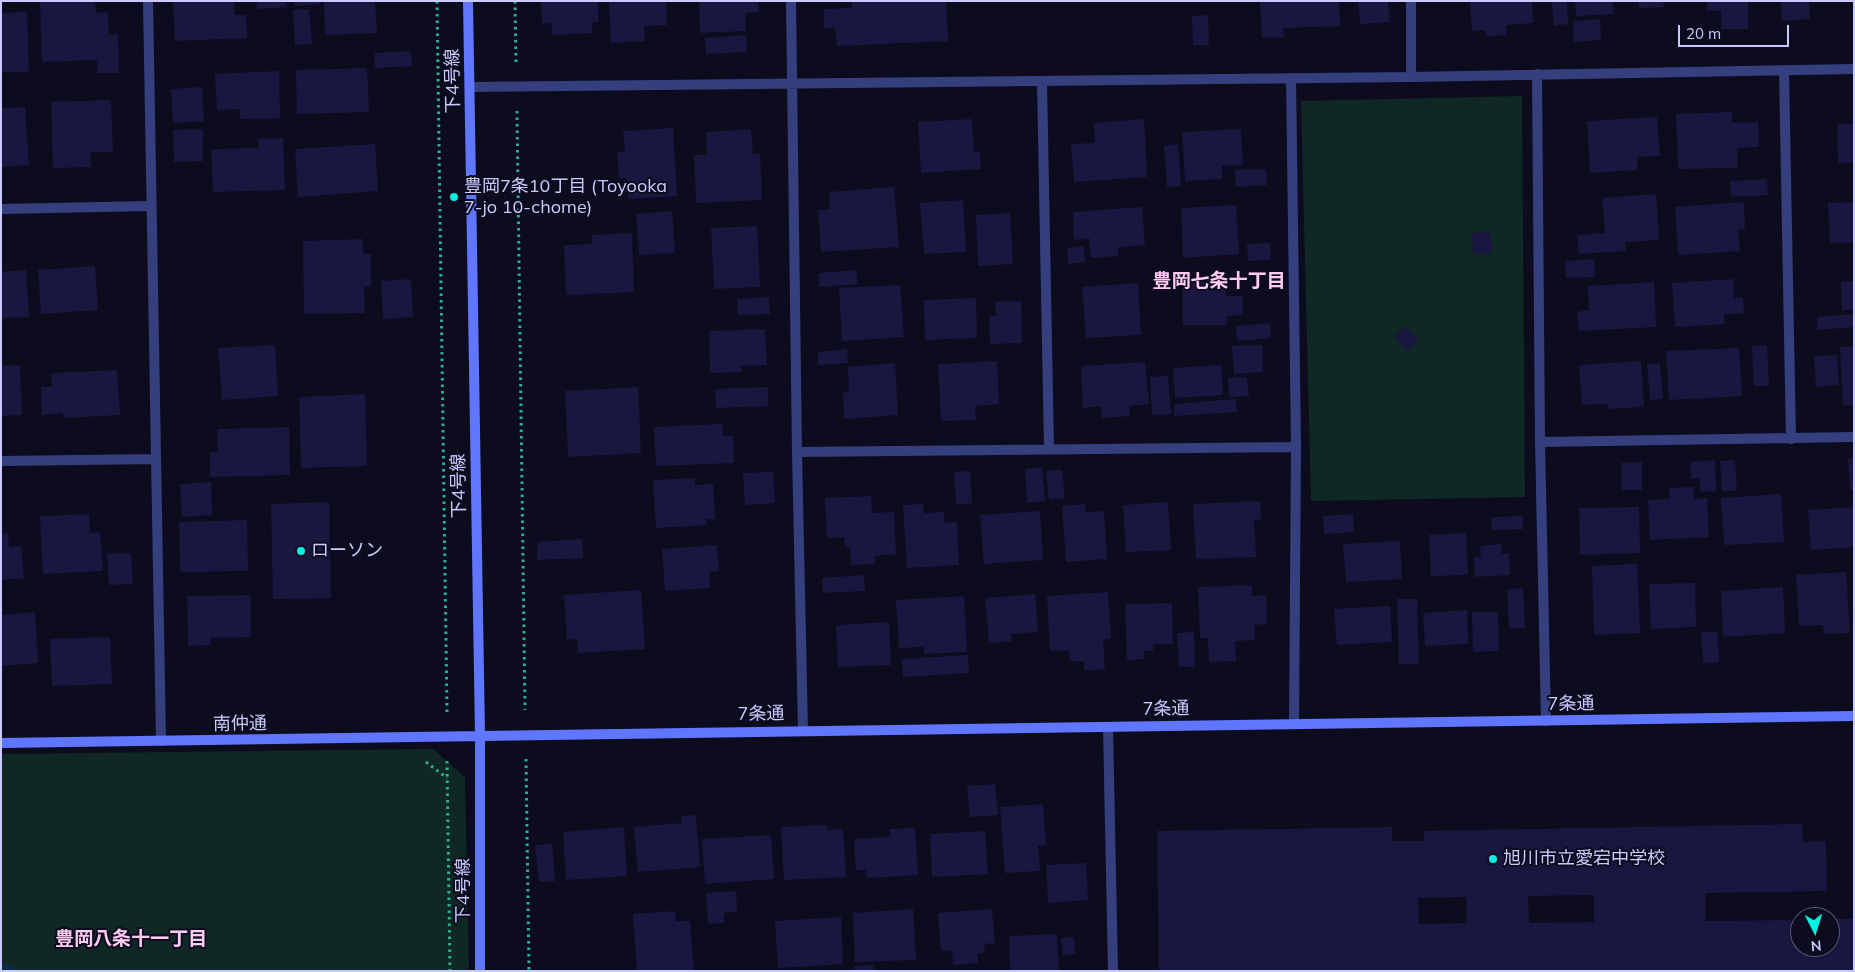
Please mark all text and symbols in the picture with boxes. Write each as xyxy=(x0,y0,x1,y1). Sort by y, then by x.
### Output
scale bar xyxy=(1680,15,1791,47)
text: 20 m xyxy=(1686,24,1721,43)
street label: 下4号線 xyxy=(442,48,464,114)
place label: 豊岡7条10丁目 (Toyooka 7-jo 10-chome) xyxy=(464,176,667,218)
marker: 豊岡7条10丁目 (Toyooka 7-jo 10-chome) xyxy=(448,191,460,203)
district label: 豊岡七条十丁目 xyxy=(1153,270,1285,292)
street label: 下4号線 xyxy=(448,453,470,519)
place label: ローソン xyxy=(311,540,383,562)
marker: ローソン xyxy=(295,545,307,557)
street label: 7条通 xyxy=(1547,693,1595,715)
street label: 7条通 xyxy=(1142,698,1190,720)
street label: 7条通 xyxy=(737,703,785,725)
street label: 南仲通 xyxy=(213,713,267,735)
place label: 旭川市立愛宕中学校 xyxy=(1503,848,1665,870)
marker: 旭川市立愛宕中学校 xyxy=(1487,853,1499,865)
street label: 下4号線 xyxy=(453,859,475,923)
north arrow xyxy=(1790,907,1840,957)
district label: 豊岡八条十一丁目 xyxy=(55,928,207,950)
text: N xyxy=(1810,937,1822,955)

